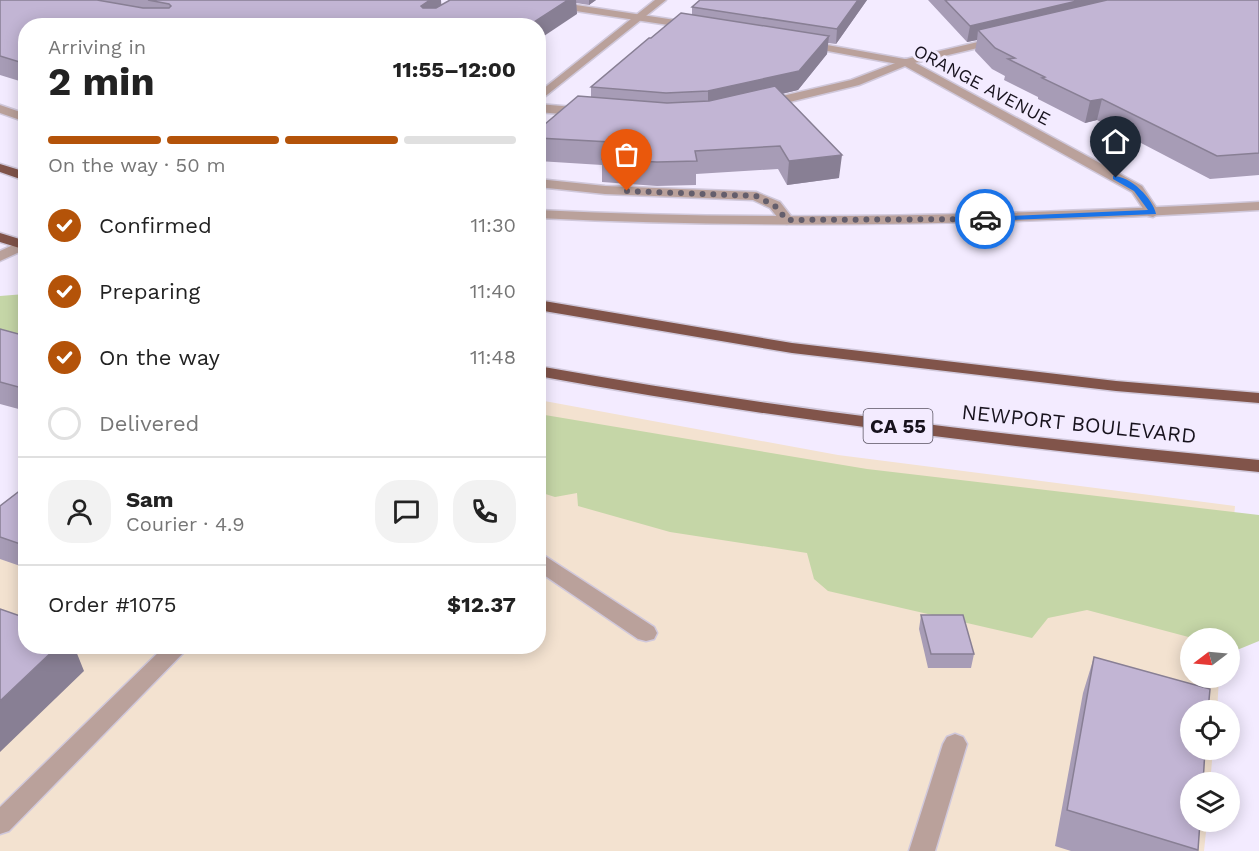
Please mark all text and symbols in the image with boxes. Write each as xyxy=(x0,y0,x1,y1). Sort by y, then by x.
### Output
text: Arriving in xyxy=(48,35,146,59)
street label: ORANGE AVENUE xyxy=(910,40,1054,129)
text: 11:55–12:00 xyxy=(393,57,516,82)
text: 2 min xyxy=(48,59,155,104)
pin xyxy=(1090,116,1141,178)
icon: home xyxy=(1099,125,1132,158)
pin xyxy=(601,129,652,191)
icon: bag xyxy=(610,138,643,171)
text: On the way · 50 m xyxy=(48,153,226,177)
courier xyxy=(955,189,1015,249)
icon: car xyxy=(969,203,1002,236)
icon: check xyxy=(48,209,81,242)
text: Confirmed xyxy=(99,213,212,238)
text: 11:30 xyxy=(470,213,516,237)
icon: check xyxy=(48,275,81,308)
text: Preparing xyxy=(99,279,200,304)
text: 11:40 xyxy=(470,279,516,303)
icon: check xyxy=(48,341,81,374)
text: On the way xyxy=(99,345,220,370)
text: 11:48 xyxy=(470,345,516,369)
street label: NEWPORT BOULEVARD xyxy=(960,399,1198,448)
road number: CA 55 xyxy=(864,409,932,443)
text: Delivered xyxy=(99,411,199,436)
button: person xyxy=(48,480,111,543)
button: chat xyxy=(375,480,438,543)
button: phone xyxy=(453,480,516,543)
text: Sam xyxy=(126,487,174,512)
text: Courier · 4.9 xyxy=(126,512,245,536)
text: Order #1075 xyxy=(48,592,176,617)
text: $12.37 xyxy=(447,592,516,617)
north arrow xyxy=(1180,628,1240,688)
map controls xyxy=(1180,628,1240,832)
button: locate xyxy=(1180,700,1240,760)
button: layers xyxy=(1180,772,1240,832)

